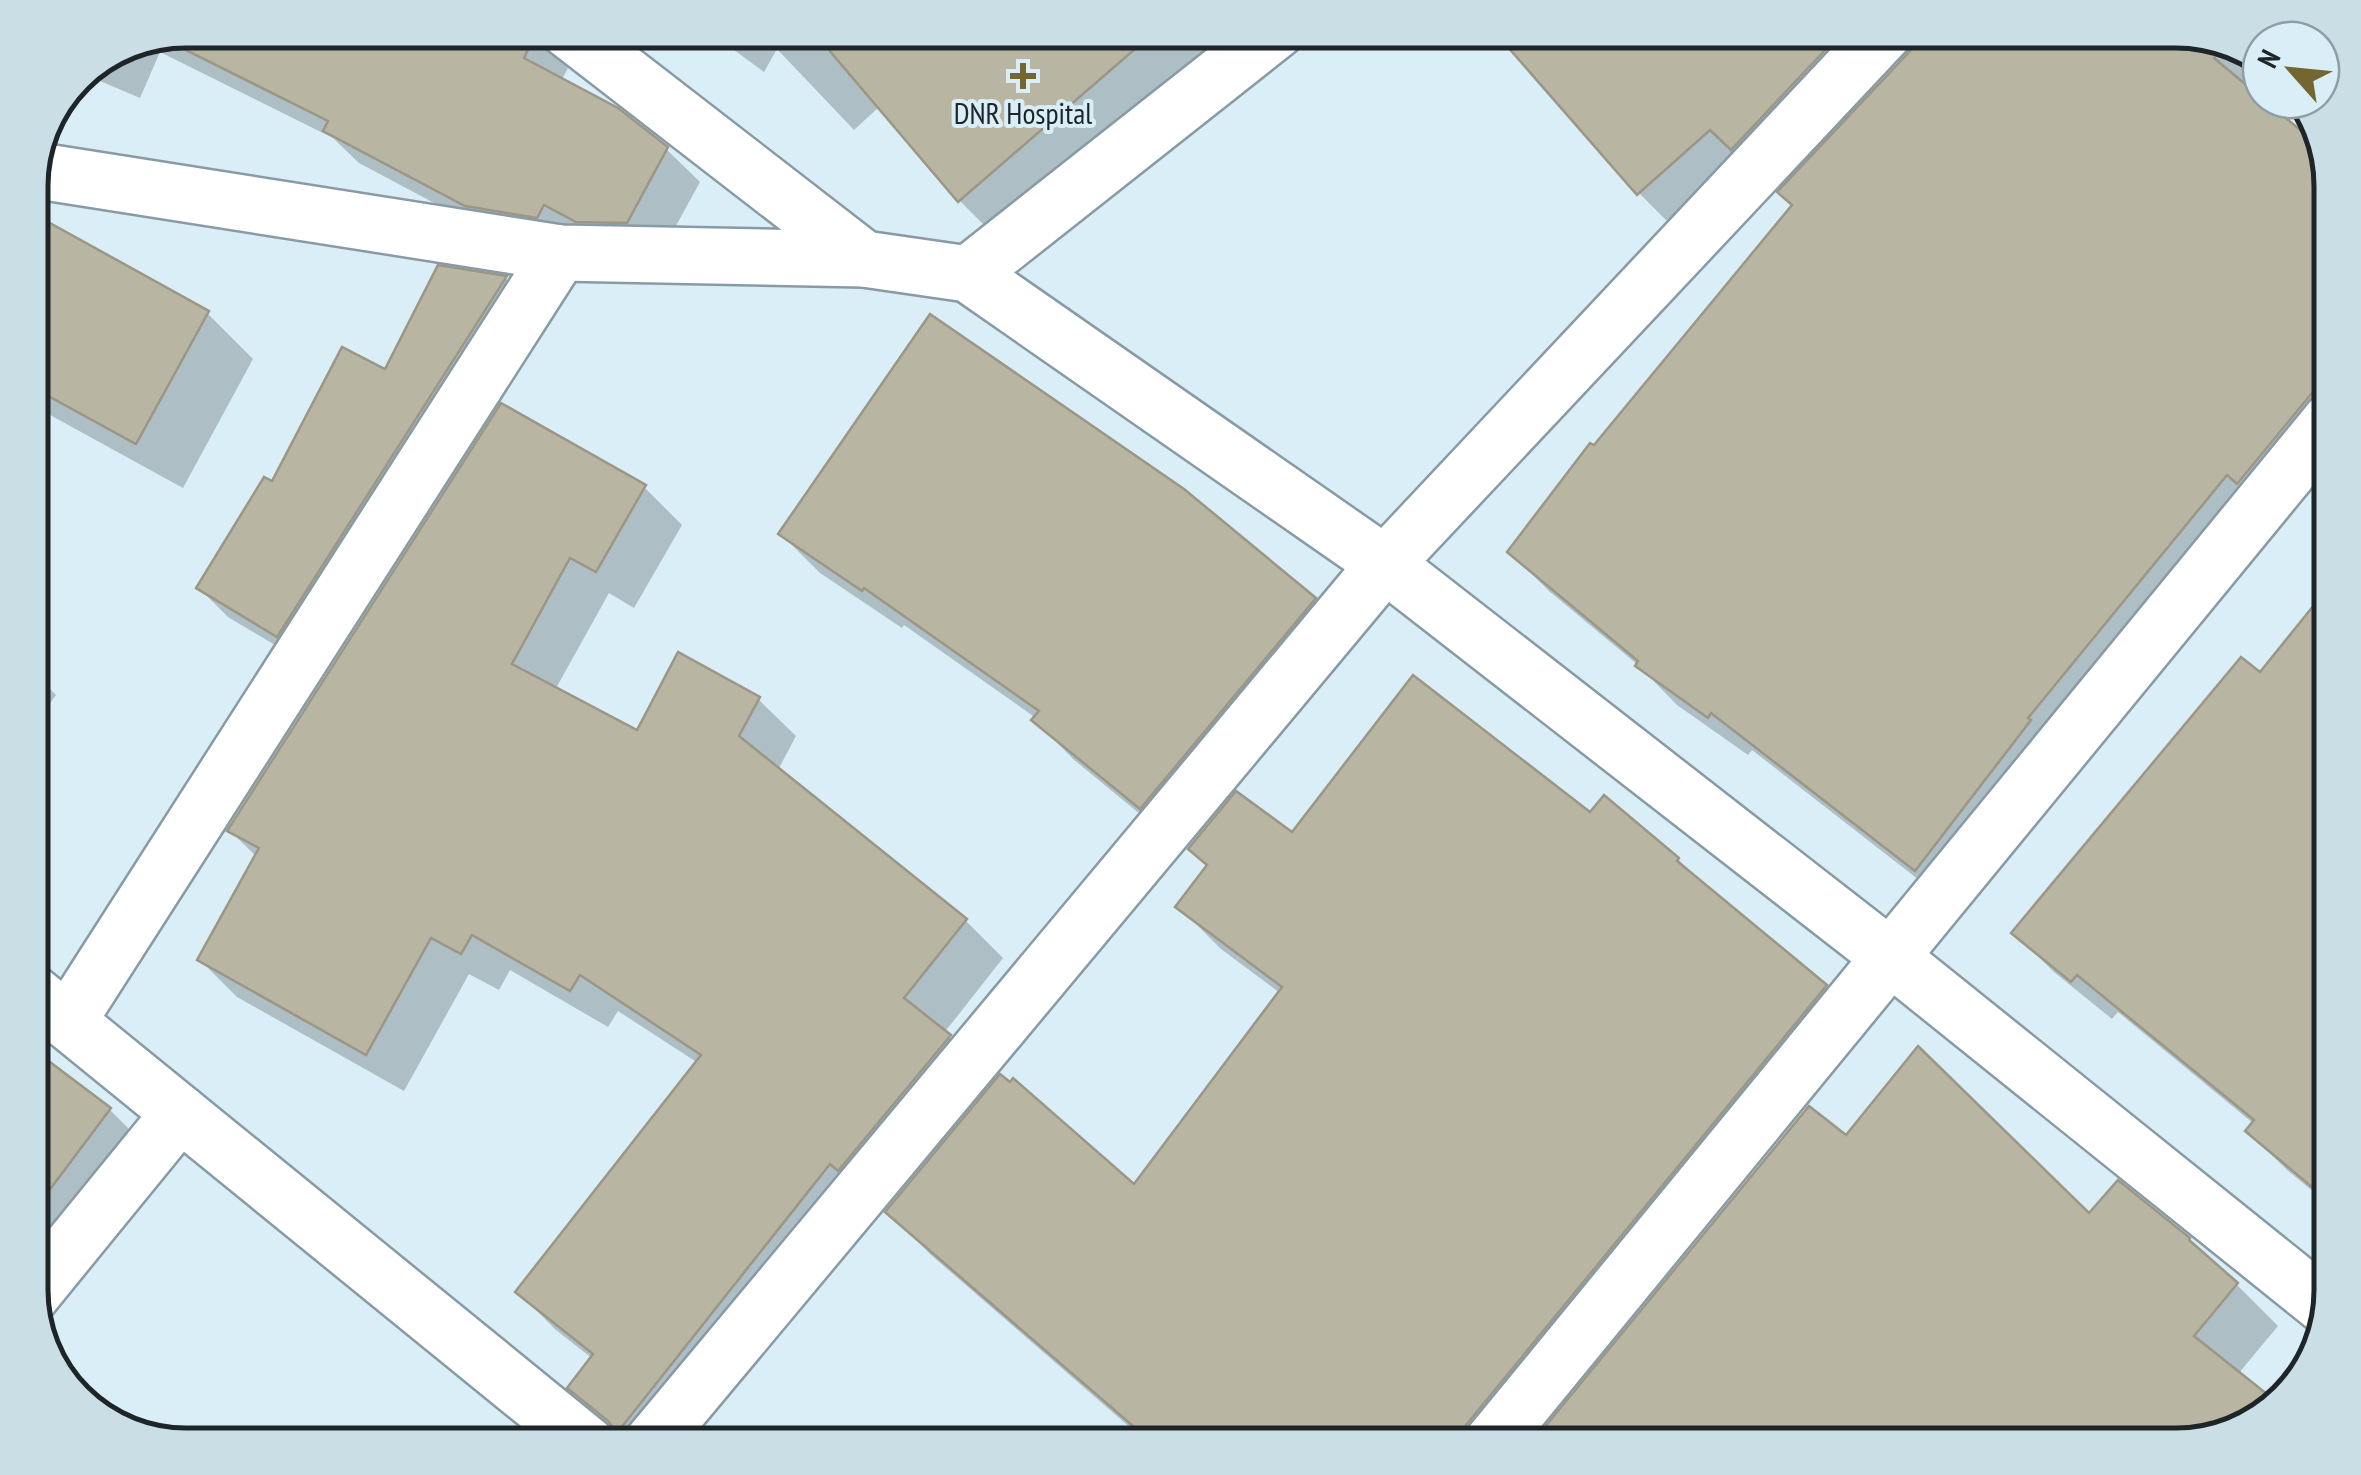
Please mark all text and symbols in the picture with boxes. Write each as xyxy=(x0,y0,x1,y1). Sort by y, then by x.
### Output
north arrow xyxy=(2241,20,2341,120)
text: N xyxy=(2248,43,2288,74)
marker: DNR Hospital xyxy=(1010,63,1036,89)
place label: DNR Hospital xyxy=(954,93,1092,132)

